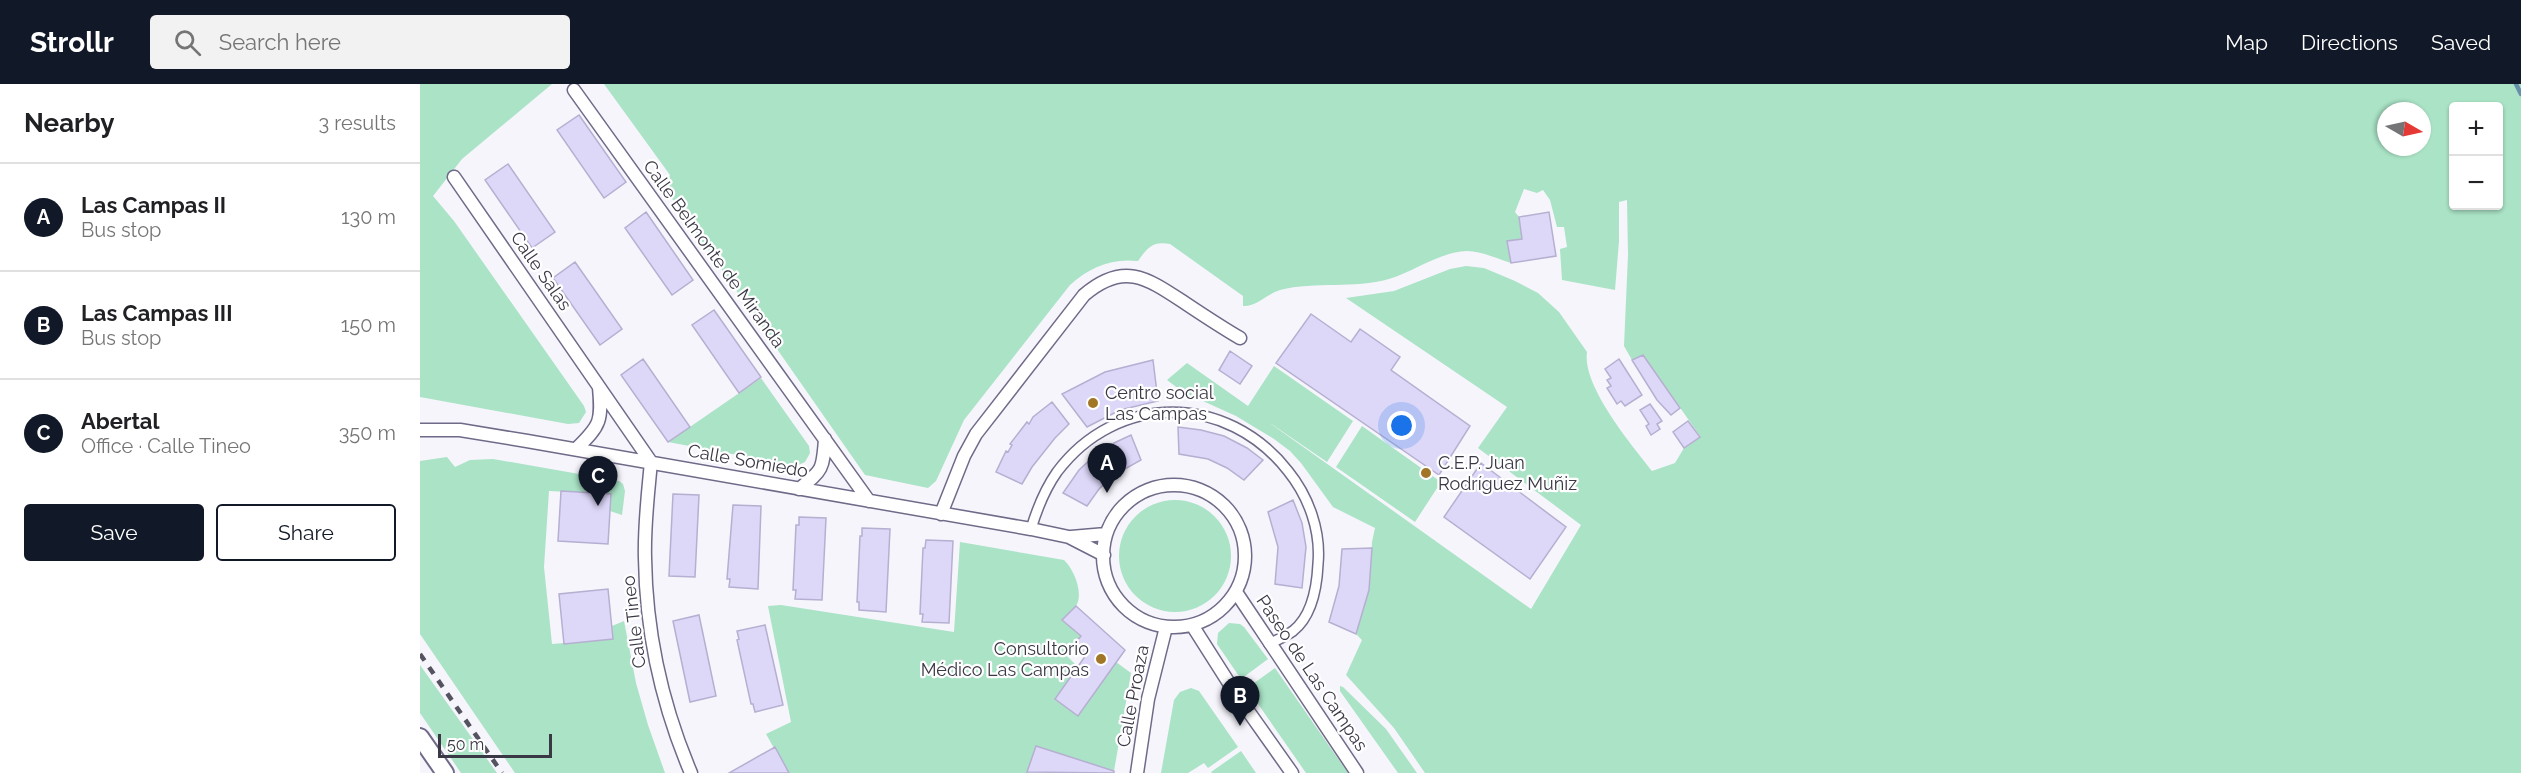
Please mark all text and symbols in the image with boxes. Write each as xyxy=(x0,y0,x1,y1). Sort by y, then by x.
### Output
search box xyxy=(150,15,570,69)
text: Strollr xyxy=(30,26,114,59)
icon: search xyxy=(171,26,204,59)
text: Search here xyxy=(219,29,341,55)
text: Map xyxy=(2225,30,2268,55)
text: Directions xyxy=(2301,30,2398,55)
text: Saved xyxy=(2431,30,2491,55)
north arrow xyxy=(2377,102,2431,156)
map controls xyxy=(2449,102,2503,210)
button: + xyxy=(2449,102,2503,156)
text: Nearby xyxy=(24,108,114,138)
text: 3 results xyxy=(318,111,396,135)
street label: Calle Belmonte de Miranda xyxy=(639,156,790,352)
button: − xyxy=(2449,156,2503,210)
text: Las Campas II xyxy=(81,192,226,218)
text: A xyxy=(37,205,50,229)
text: 130 m xyxy=(341,205,396,229)
text: Bus stop xyxy=(81,218,161,242)
street label: Calle Salas xyxy=(507,227,576,314)
text: Las Campas III xyxy=(81,300,232,326)
text: B xyxy=(37,313,50,337)
text: 150 m xyxy=(341,313,396,337)
text: Bus stop xyxy=(81,326,161,350)
place label: Centro social Las Campas xyxy=(1105,382,1214,424)
marker: Centro social Las Campas xyxy=(1086,396,1100,410)
text: Abertal xyxy=(81,408,159,434)
your location xyxy=(1387,411,1416,440)
text: C xyxy=(37,421,50,445)
text: 350 m xyxy=(339,421,396,445)
text: Office · Calle Tineo xyxy=(81,434,251,458)
street label: Calle Somiedo xyxy=(686,440,810,481)
pin: A xyxy=(1088,444,1126,493)
place label: C.E.P. Juan Rodríguez Muñiz xyxy=(1438,452,1577,494)
pin: C xyxy=(578,456,618,506)
marker: C.E.P. Juan Rodríguez Muñiz xyxy=(1419,466,1433,480)
button: Save xyxy=(24,504,204,561)
button: Share xyxy=(216,504,396,561)
street label: Calle Tineo xyxy=(617,574,650,670)
street label: Paseo de Las Campas xyxy=(1252,591,1373,755)
place label: Consultorio Médico Las Campas xyxy=(921,638,1089,680)
street label: Calle Proaza xyxy=(1112,643,1153,749)
marker: Consultorio Médico Las Campas xyxy=(1094,652,1108,666)
pin: B xyxy=(1220,676,1260,726)
scale bar xyxy=(438,731,552,758)
text: 50 m xyxy=(447,735,484,754)

